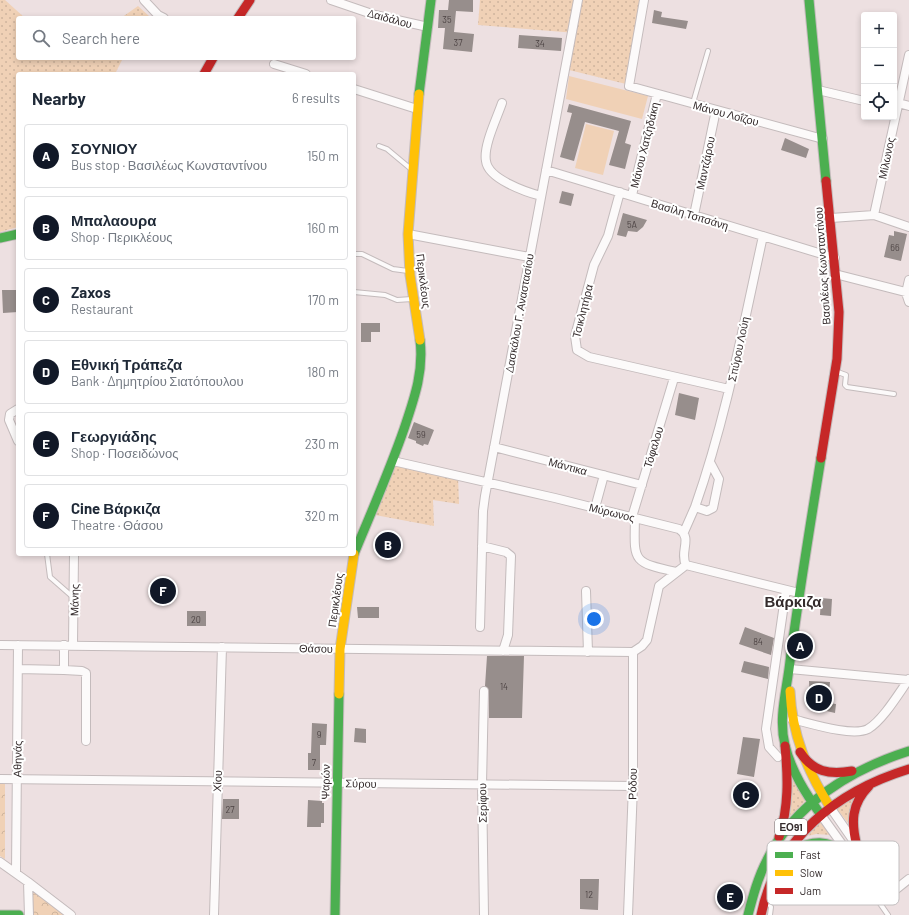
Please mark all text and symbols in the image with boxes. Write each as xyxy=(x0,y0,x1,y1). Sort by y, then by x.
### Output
street label: Δαιδάλου xyxy=(366,6,414,30)
map controls xyxy=(861,12,897,120)
button: + xyxy=(861,12,897,48)
house number: 35 xyxy=(442,14,452,25)
search box xyxy=(16,16,356,60)
icon: search xyxy=(30,27,52,49)
text: Search here xyxy=(62,29,140,47)
house number: 37 xyxy=(454,37,463,48)
house number: 34 xyxy=(535,38,545,49)
button: − xyxy=(861,48,897,84)
button: locate xyxy=(861,84,897,120)
text: Nearby xyxy=(32,88,86,108)
text: 6 results xyxy=(292,90,340,106)
street label: Μάνου Λοΐζου xyxy=(692,98,760,128)
street label: Μάνου Χατζηδάκη xyxy=(627,101,661,189)
street label: Μαντζάρου xyxy=(693,135,717,191)
street label: Μίλωνος xyxy=(875,136,897,180)
text: ΣΟΥΝΙΟΥ xyxy=(71,139,138,157)
text: A xyxy=(42,148,50,164)
text: 150 m xyxy=(307,148,339,164)
text: Bus stop · Βασιλέως Κωνσταντίνου xyxy=(71,157,267,173)
street label: Βασίλη Τσιτσάνη xyxy=(650,196,730,232)
street label: Βασιλέως Κωνσταντίνου xyxy=(811,207,833,325)
text: Μπαλαουρα xyxy=(71,211,156,229)
house number: 5A xyxy=(627,219,638,230)
text: B xyxy=(42,220,50,236)
text: 160 m xyxy=(307,220,339,236)
text: Shop · Περικλέους xyxy=(71,229,173,245)
house number: 66 xyxy=(890,242,900,253)
street label: Δασκάλου Γ. Αναστασίου xyxy=(502,252,536,374)
street label: Περικλέους xyxy=(414,253,434,309)
street label: Τσικλητήρα xyxy=(569,282,595,339)
text: Zaxos xyxy=(71,283,111,301)
text: C xyxy=(42,292,50,308)
text: 170 m xyxy=(308,292,339,308)
text: Restaurant xyxy=(71,301,133,317)
street label: Σπύρου Λούη xyxy=(725,315,751,383)
text: Εθνική Τράπεζα xyxy=(71,355,182,373)
text: D xyxy=(42,364,50,380)
text: 180 m xyxy=(307,364,339,380)
text: Bank · Δημητρίου Σιατόπουλου xyxy=(71,373,244,389)
street label: Τόφαλου xyxy=(641,425,665,469)
text: Γεωργιάδης xyxy=(71,427,157,445)
house number: 59 xyxy=(416,429,426,440)
text: E xyxy=(42,436,50,452)
text: 230 m xyxy=(305,436,339,452)
text: Shop · Ποσειδώνος xyxy=(71,445,178,461)
street label: Μάντικα xyxy=(547,455,589,478)
text: Cine Βάρκιζα xyxy=(71,499,160,517)
street label: Μύρωνος xyxy=(588,500,636,524)
text: F xyxy=(42,508,50,524)
text: 320 m xyxy=(305,508,339,524)
text: Theatre · Θάσου xyxy=(71,517,163,533)
pin: B xyxy=(375,530,401,560)
street label: Περικλέους xyxy=(325,572,345,628)
pin: F xyxy=(150,576,176,606)
street label: Μάνης xyxy=(67,584,81,616)
district label: Βάρκιζα xyxy=(764,592,822,610)
your location xyxy=(584,609,604,629)
house number: 20 xyxy=(191,614,201,625)
pin: A xyxy=(787,631,813,661)
house number: 84 xyxy=(753,636,763,647)
street label: Θάσου xyxy=(299,641,333,655)
house number: 14 xyxy=(500,681,508,692)
pin: D xyxy=(806,683,832,713)
house number: 9 xyxy=(317,729,322,740)
street label: Αθηνάς xyxy=(10,741,24,777)
house number: 7 xyxy=(312,757,317,768)
street label: Ψαρών xyxy=(318,764,332,800)
street label: Ρόδου xyxy=(625,768,639,800)
street label: Χίου xyxy=(210,770,224,792)
street label: Σύρου xyxy=(345,776,377,790)
pin: C xyxy=(733,780,759,810)
street label: Σερίφου xyxy=(475,783,489,823)
house number: 27 xyxy=(225,804,235,815)
road number: ΕΟ91 xyxy=(775,819,807,835)
legend xyxy=(767,841,899,905)
text: Fast xyxy=(800,848,821,861)
text: Slow xyxy=(800,866,823,879)
pin: E xyxy=(717,882,743,912)
text: Jam xyxy=(800,884,821,897)
house number: 12 xyxy=(585,889,593,900)

